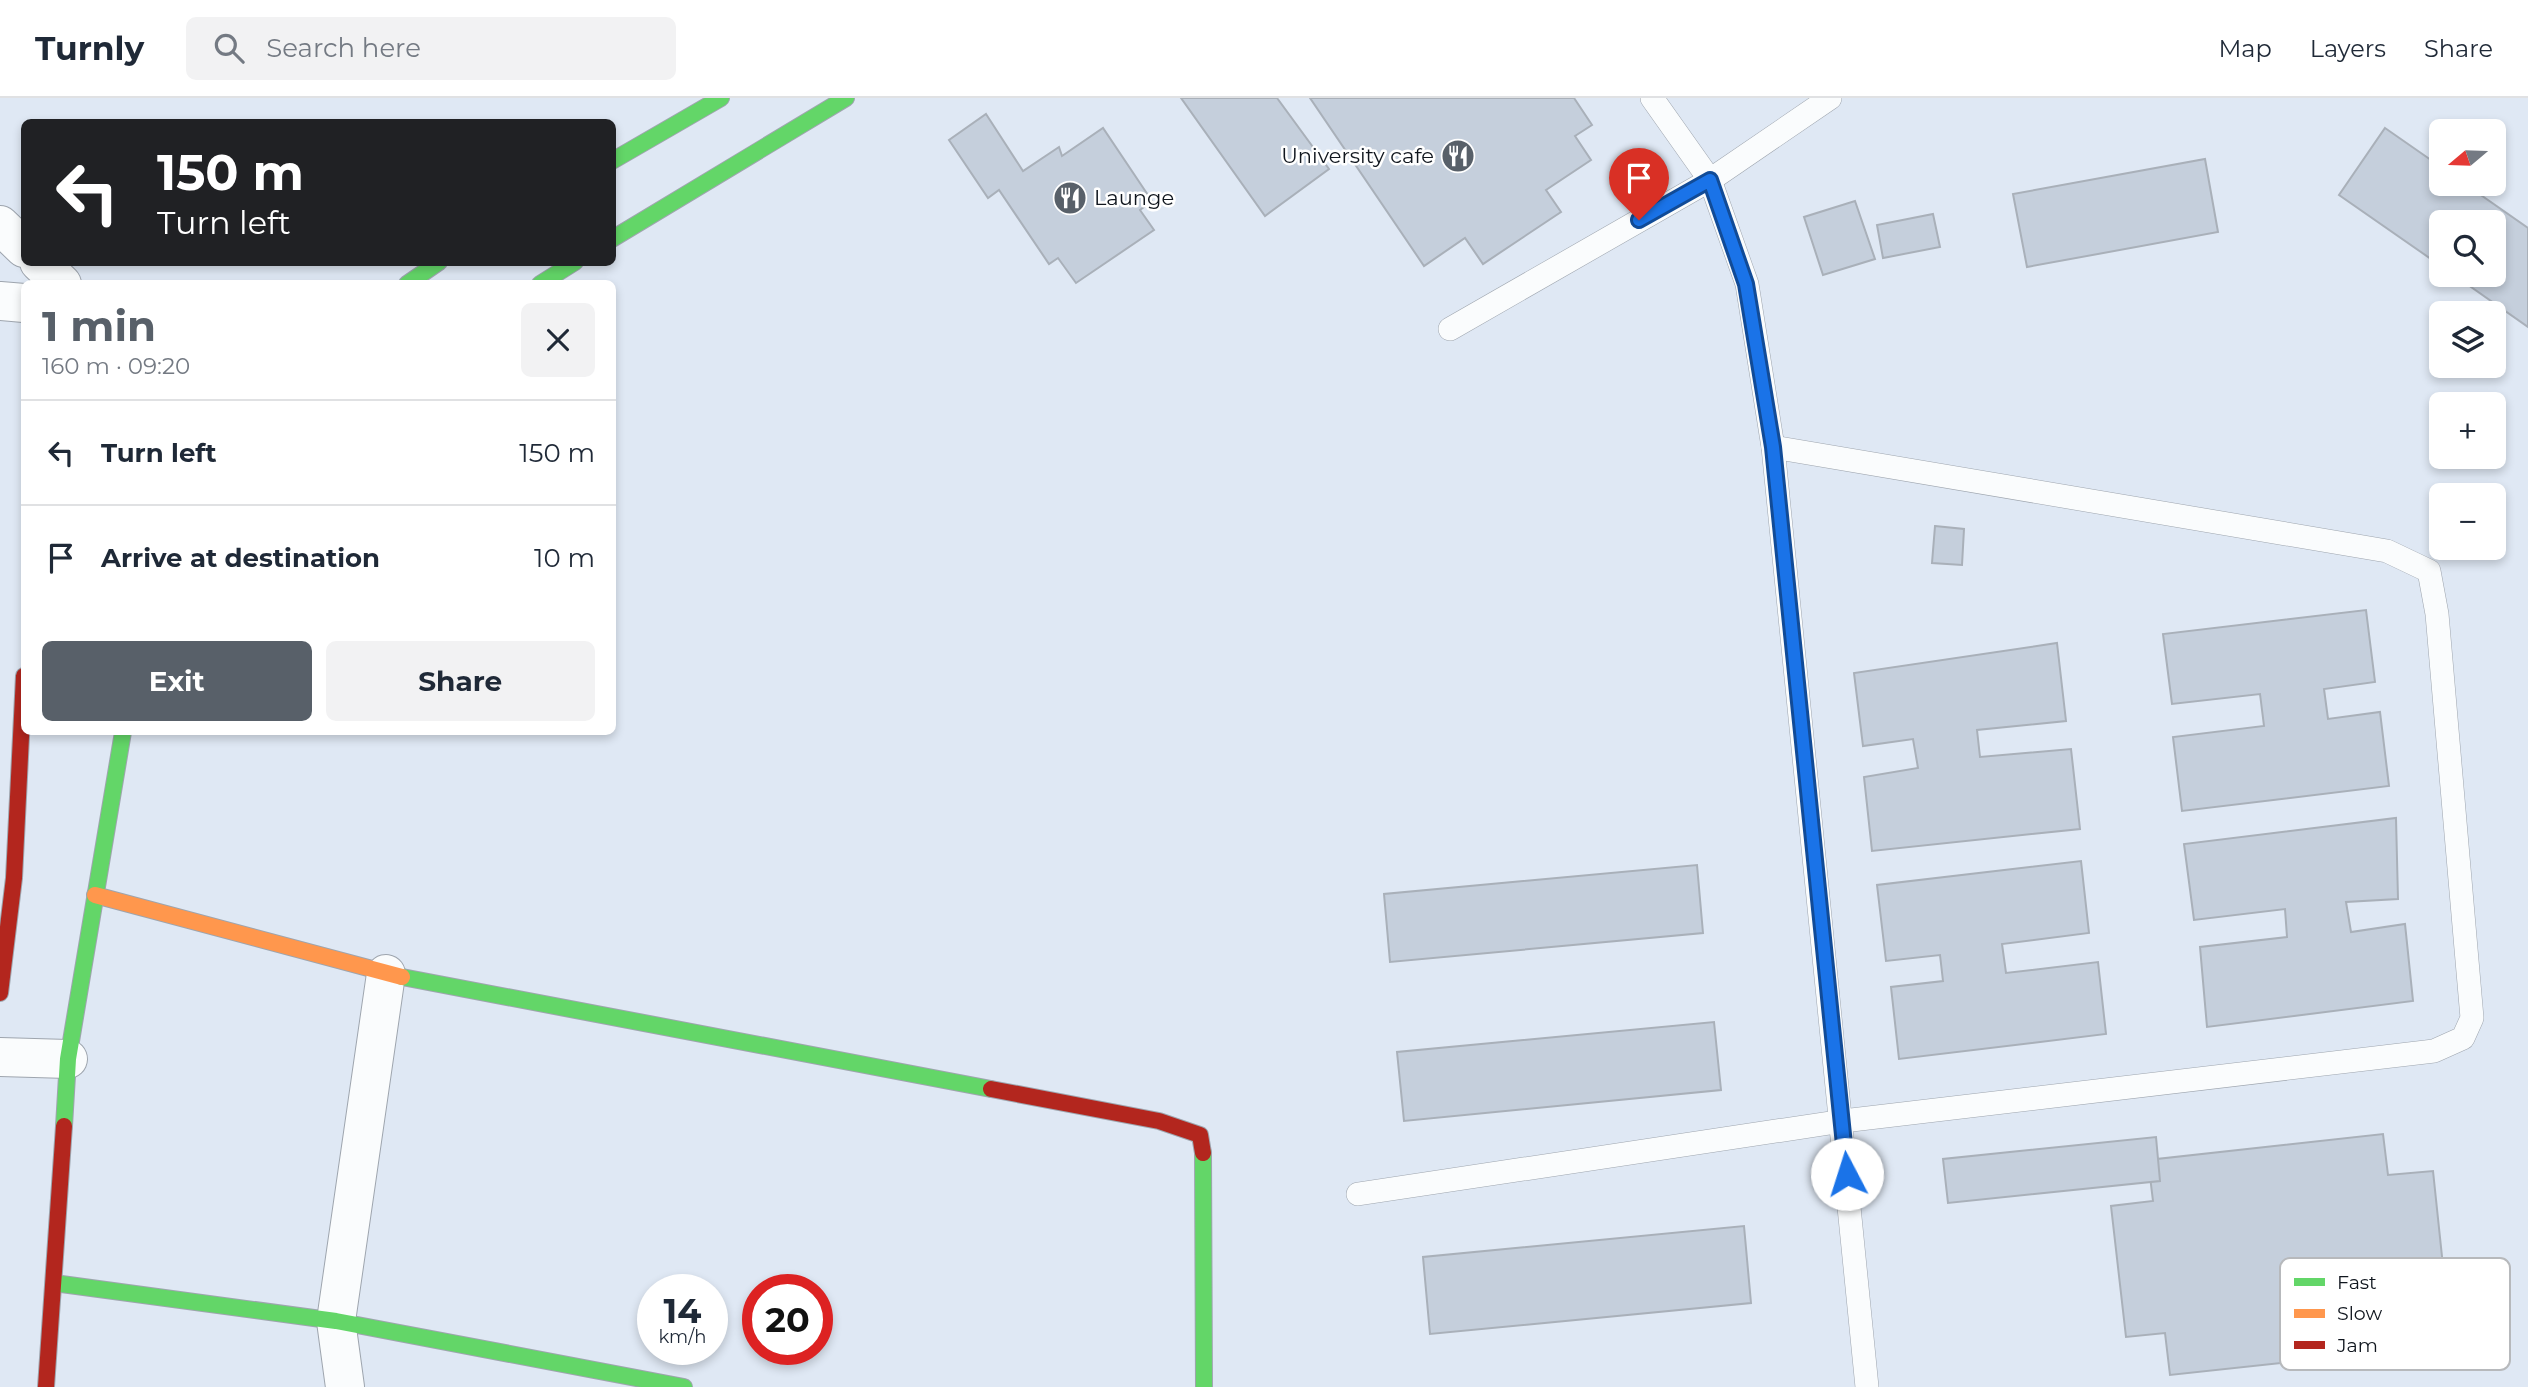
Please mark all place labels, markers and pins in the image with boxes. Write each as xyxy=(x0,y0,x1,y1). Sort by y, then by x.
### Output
restaurant icon: University cafe xyxy=(1439,137,1477,175)
place label: University cafe xyxy=(1281,143,1434,168)
pin xyxy=(1609,148,1669,220)
restaurant icon: Launge xyxy=(1051,179,1089,217)
place label: Launge xyxy=(1094,185,1174,210)

